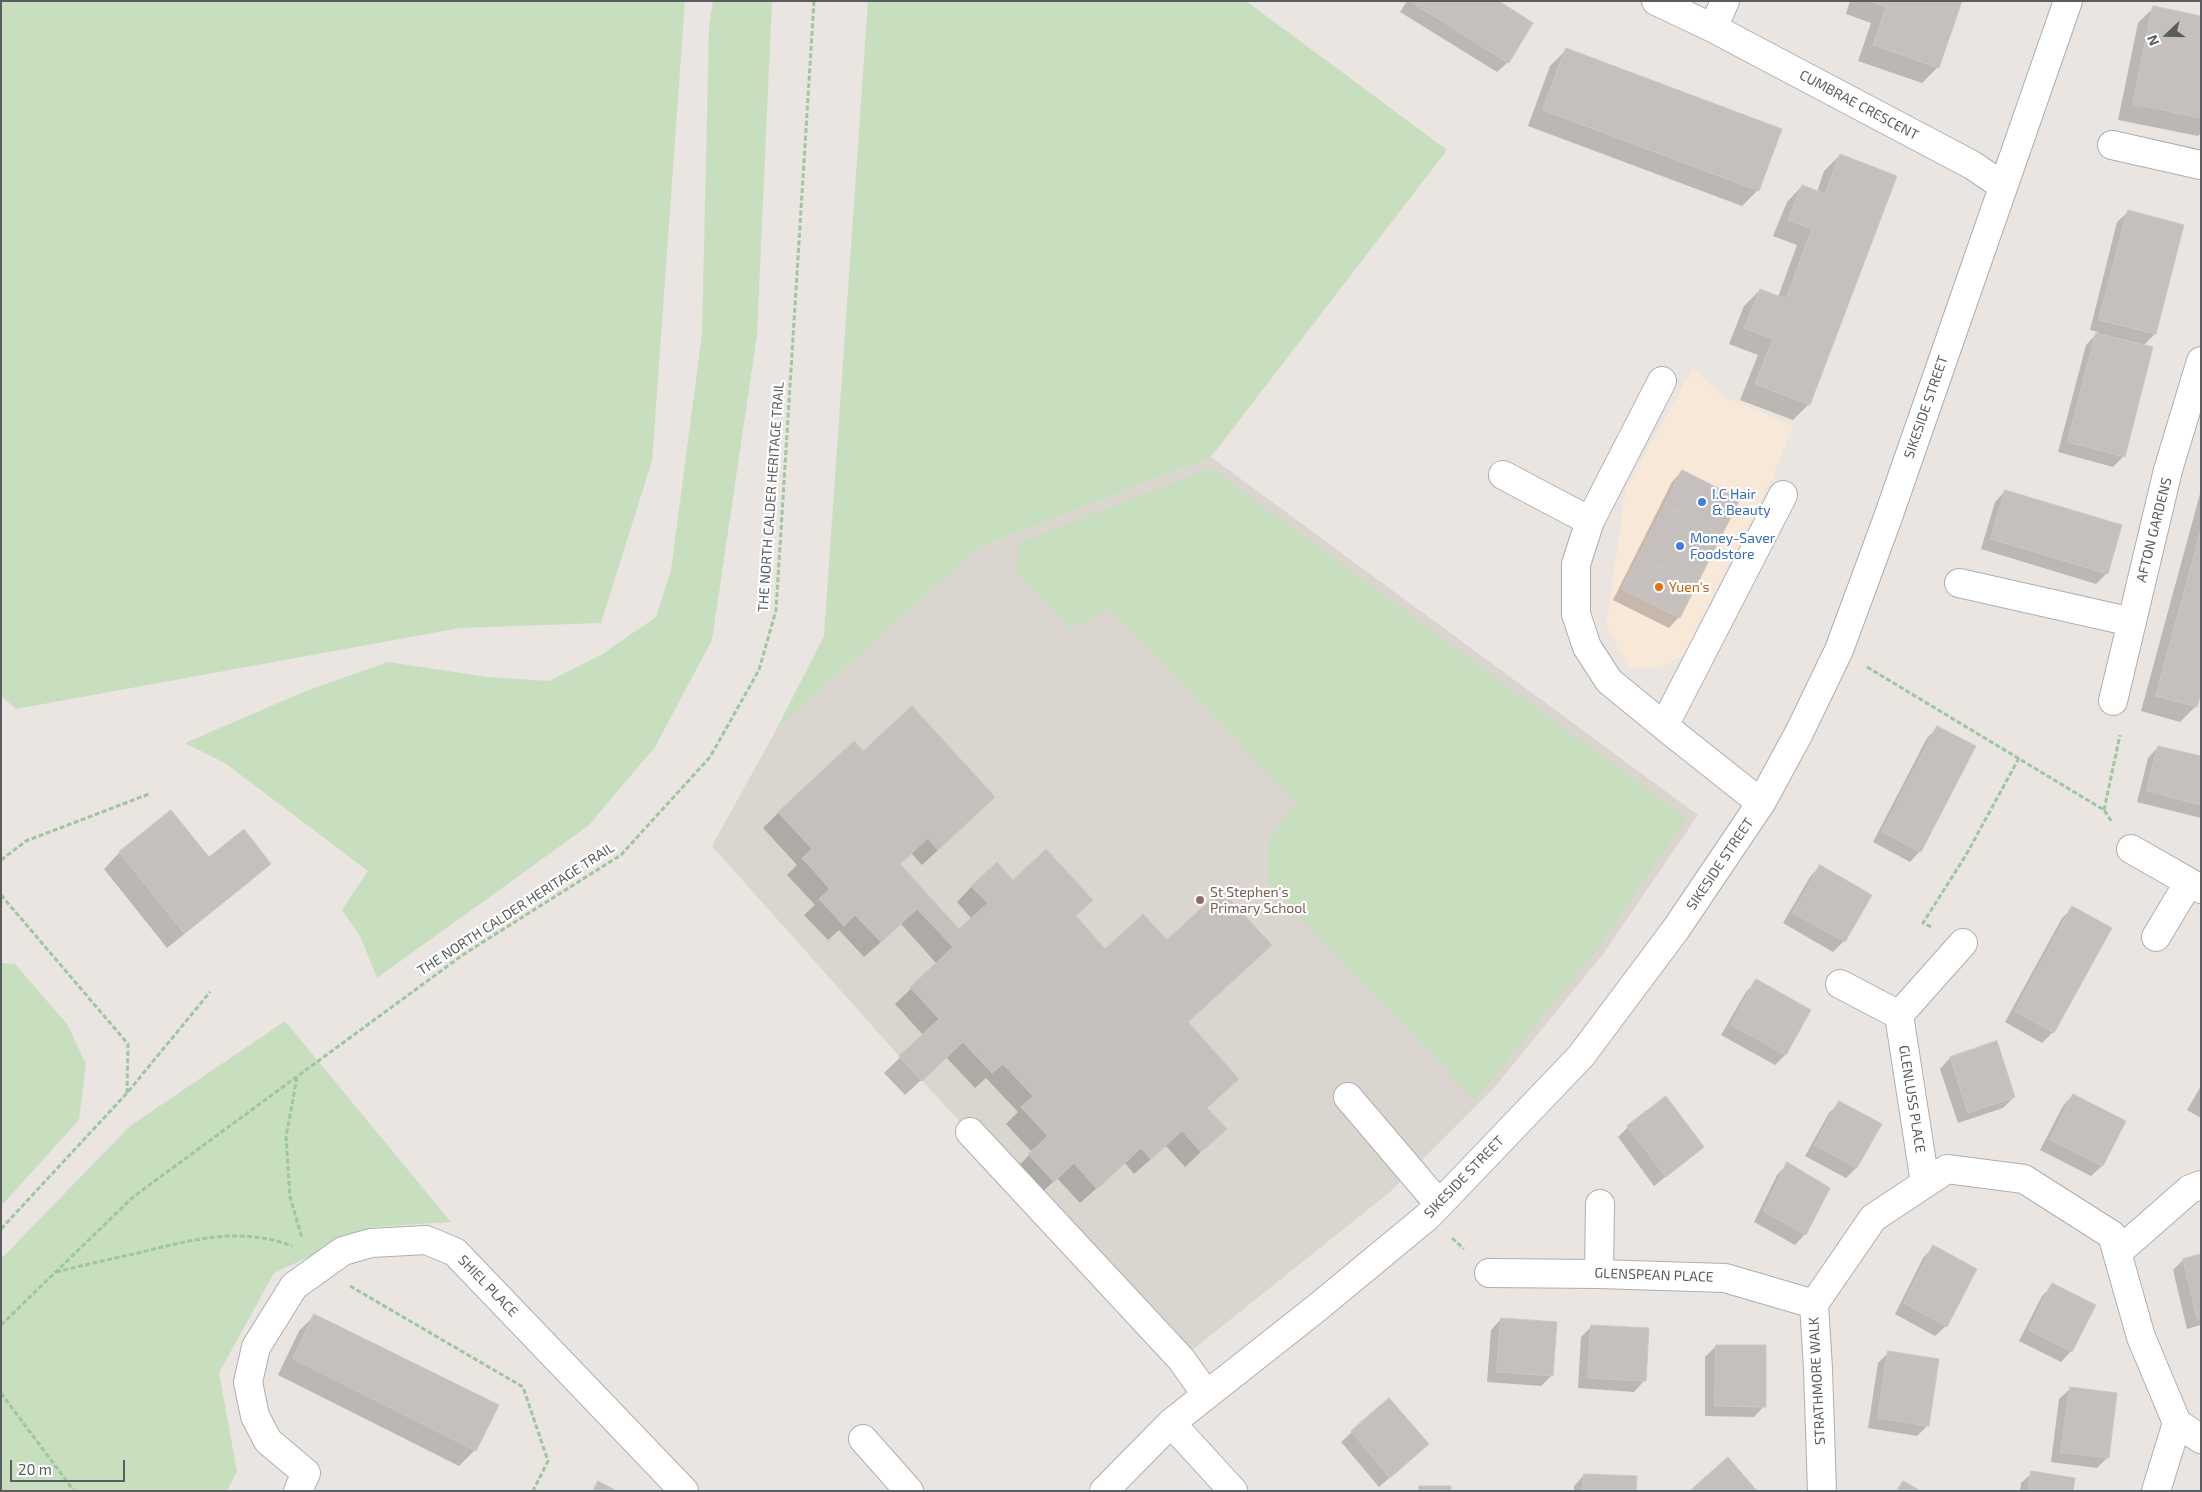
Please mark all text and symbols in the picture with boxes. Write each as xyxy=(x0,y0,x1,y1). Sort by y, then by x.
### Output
north arrow xyxy=(2142,10,2192,60)
text: N xyxy=(2143,33,2162,48)
street label: CUMBRAE CRESCENT xyxy=(1796,66,1922,144)
street label: SIKESIDE STREET xyxy=(1901,353,1951,461)
street label: THE NORTH CALDER HERITAGE TRAIL xyxy=(755,381,787,613)
street label: AFTON GARDENS xyxy=(2133,476,2175,584)
place label: I.C Hair & Beauty xyxy=(1712,486,1771,518)
marker: I.C Hair & Beauty xyxy=(1696,496,1708,508)
place label: Money-Saver Foodstore xyxy=(1690,530,1775,562)
marker: Money-Saver Foodstore xyxy=(1674,540,1686,552)
place label: Yuen's xyxy=(1669,579,1710,595)
marker: Yuen's xyxy=(1653,581,1665,593)
street label: SIKESIDE STREET xyxy=(1683,815,1757,913)
street label: THE NORTH CALDER HERITAGE TRAIL xyxy=(414,839,618,979)
place label: St Stephen's Primary School xyxy=(1210,884,1306,916)
marker: St Stephen's Primary School xyxy=(1194,894,1206,906)
street label: GLENLUSS PLACE xyxy=(1895,1044,1929,1154)
street label: SIKESIDE STREET xyxy=(1421,1132,1507,1222)
street label: SHIEL PLACE xyxy=(455,1252,521,1320)
street label: GLENSPEAN PLACE xyxy=(1594,1265,1714,1285)
street label: STRATHMORE WALK xyxy=(1805,1316,1829,1446)
scale bar xyxy=(12,1450,128,1482)
text: 20 m xyxy=(18,1460,52,1478)

